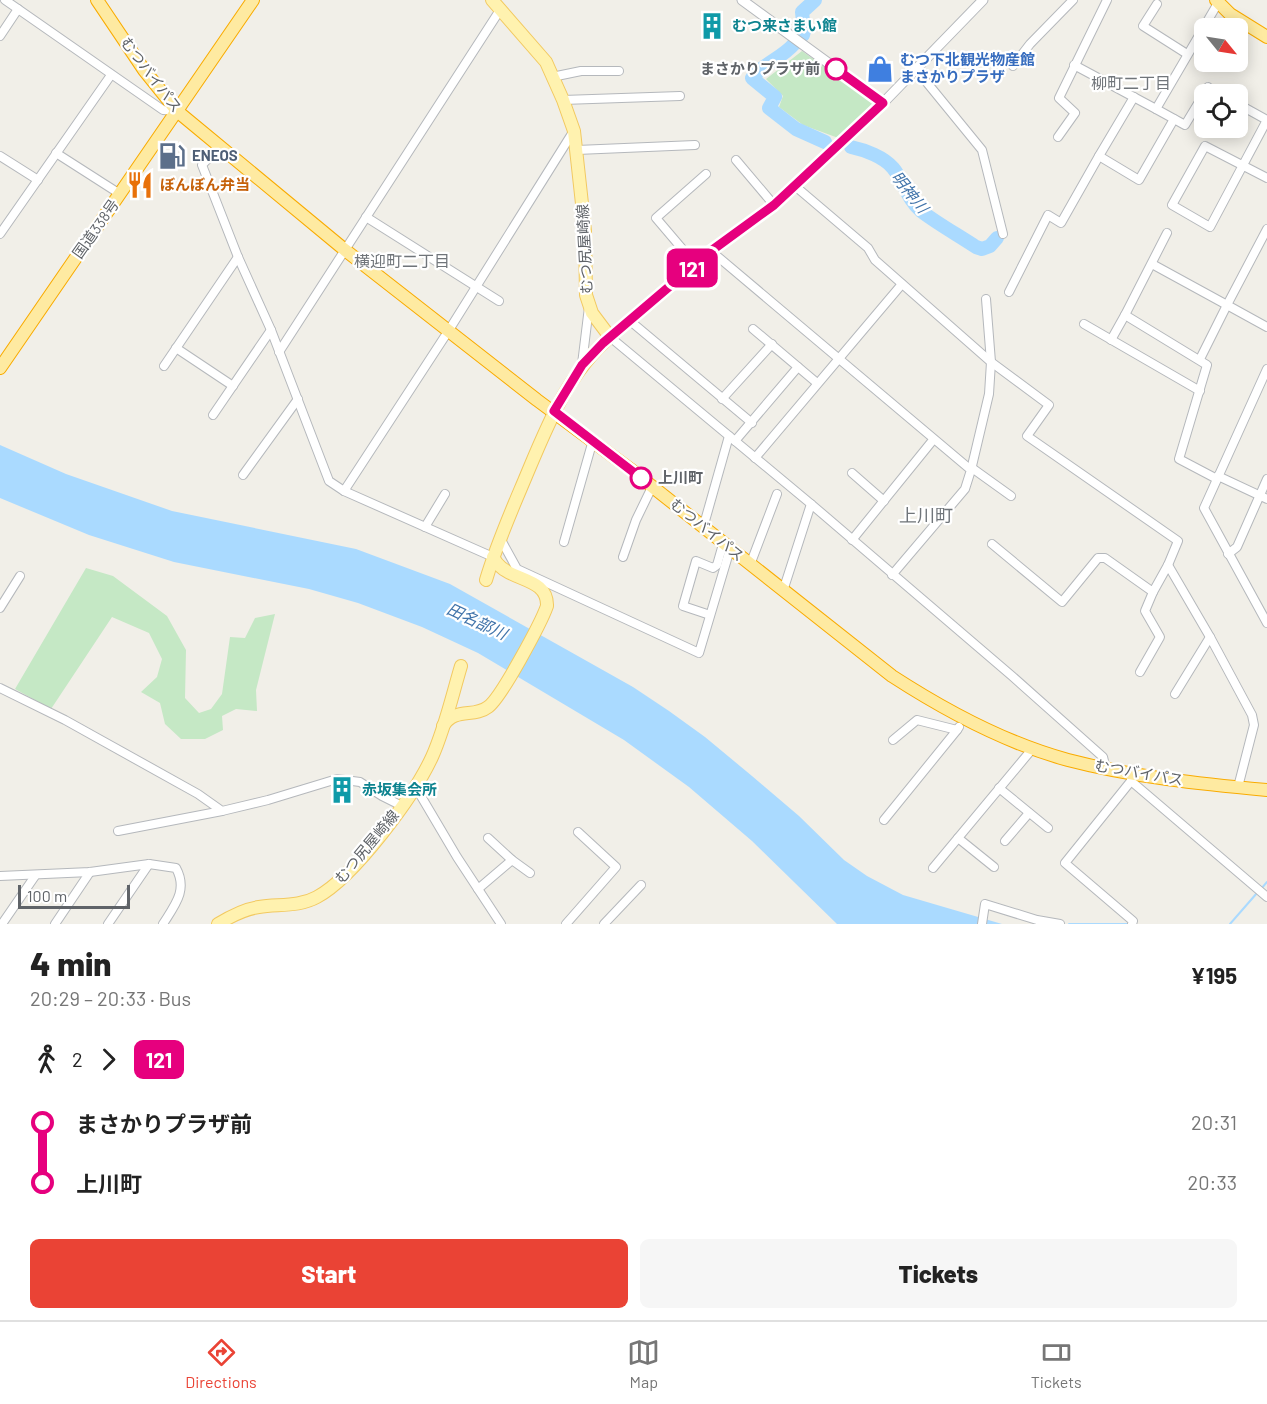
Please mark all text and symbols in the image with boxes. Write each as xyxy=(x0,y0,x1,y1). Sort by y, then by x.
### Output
building icon: むつ来さまい館 xyxy=(697,11,727,41)
place label: むつ来さまい館 xyxy=(732,16,837,34)
north arrow xyxy=(1194,18,1248,72)
map controls xyxy=(1194,18,1248,138)
street label: むつバイパス xyxy=(118,33,186,116)
place label: むつ下北観光物産館 まさかりプラザ xyxy=(900,50,1035,85)
shop icon: むつ下北観光物産館 まさかりプラザ xyxy=(865,54,895,84)
marker: まさかりプラザ前 xyxy=(825,58,847,80)
place label: まさかりプラザ前 xyxy=(700,59,820,77)
district label: 柳町二丁目 xyxy=(1091,73,1171,92)
button: locate xyxy=(1194,84,1248,138)
fuel station icon: ENEOS xyxy=(157,141,187,171)
place label: ENEOS xyxy=(192,146,238,164)
water label: 明神川 xyxy=(888,167,934,218)
restaurant icon: ぼんぼん弁当 xyxy=(125,170,155,200)
place label: ぼんぼん弁当 xyxy=(160,175,250,193)
street label: 国道338号 xyxy=(68,195,122,262)
street label: むつ尻屋崎線 xyxy=(573,204,595,294)
line badge: 121 xyxy=(658,248,726,288)
district label: 横迎町二丁目 xyxy=(354,251,450,270)
text: 121 xyxy=(679,256,705,281)
marker: 上川町 xyxy=(630,467,652,489)
place label: 上川町 xyxy=(658,468,703,486)
street label: むつバイパス xyxy=(667,494,748,564)
district label: 上川町 xyxy=(899,504,953,526)
water label: 田名部川 xyxy=(444,598,512,644)
street label: むつバイパス xyxy=(1093,755,1185,789)
building icon: 赤坂集会所 xyxy=(327,775,357,805)
place label: 赤坂集会所 xyxy=(362,780,437,798)
street label: むつ尻屋崎線 xyxy=(330,806,402,887)
scale bar xyxy=(18,882,130,910)
text: 100 m xyxy=(27,886,67,905)
text: 4 min xyxy=(30,943,111,983)
text: ¥195 xyxy=(1191,962,1237,988)
text: 20:29 – 20:33 · Bus xyxy=(30,986,191,1010)
icon: walk xyxy=(30,1043,63,1076)
icon: forward xyxy=(92,1043,125,1076)
text: 2 xyxy=(72,1047,83,1071)
text: 121 xyxy=(146,1047,172,1072)
text: まさかりプラザ前 xyxy=(76,1110,252,1136)
text: 20:31 xyxy=(1191,1110,1237,1134)
text: 上川町 xyxy=(76,1170,142,1196)
text: 20:33 xyxy=(1188,1170,1237,1194)
button: Start xyxy=(30,1239,628,1308)
button: Tickets xyxy=(640,1239,1237,1308)
tab: Directions xyxy=(185,1336,257,1391)
tab: Map xyxy=(627,1336,660,1391)
tab: Tickets xyxy=(1031,1336,1082,1391)

